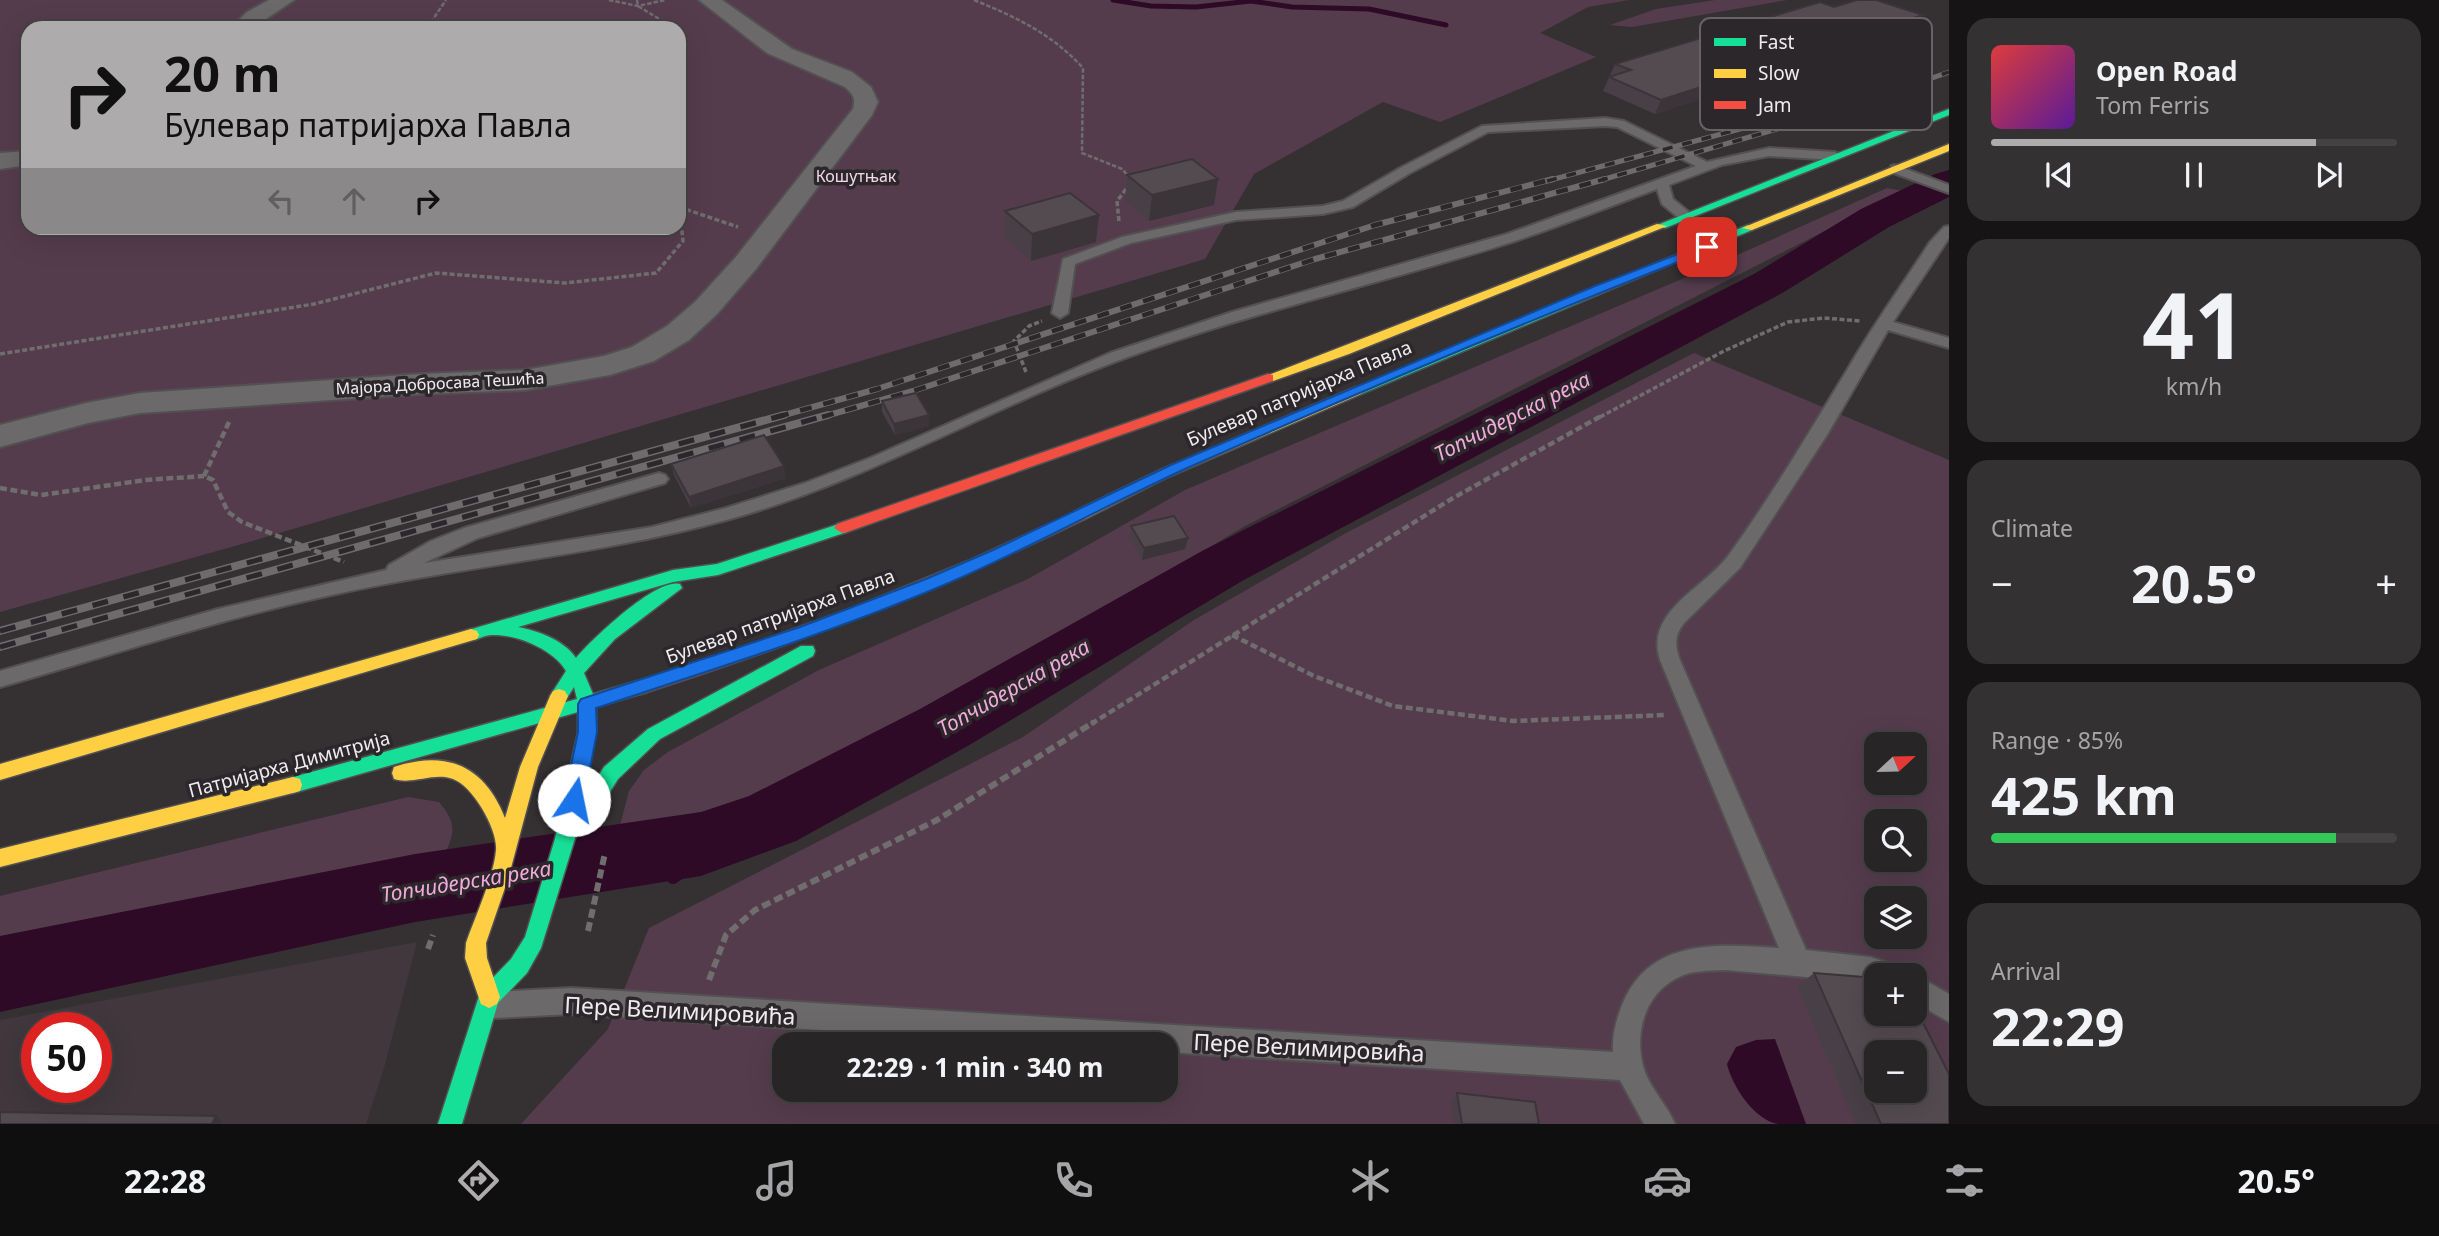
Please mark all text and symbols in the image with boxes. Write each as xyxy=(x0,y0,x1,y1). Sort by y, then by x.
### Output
legend xyxy=(1700,18,1932,130)
text: Fast xyxy=(1758,29,1795,55)
text: 20 m xyxy=(164,40,281,106)
icon: right xyxy=(49,49,140,140)
text: Open Road xyxy=(2096,53,2238,89)
text: Slow xyxy=(1758,60,1799,86)
text: Tom Ferris xyxy=(2096,89,2209,121)
text: Jam xyxy=(1756,92,1792,118)
text: Булевар патријарха Павла xyxy=(164,103,572,146)
icon: previous xyxy=(2040,156,2078,194)
icon: pause xyxy=(2175,156,2213,194)
icon: next xyxy=(2310,156,2348,194)
park label: Кошутњак xyxy=(816,165,897,187)
icon: left xyxy=(262,182,300,220)
icon: ahead xyxy=(335,182,373,220)
icon: right xyxy=(408,182,446,220)
pin xyxy=(1677,217,1737,277)
icon: arrive xyxy=(1688,228,1726,266)
text: 41 xyxy=(2142,262,2246,386)
street label: Булевар патријарха Павла xyxy=(1183,334,1415,452)
water label: Топчидерска река xyxy=(1429,364,1595,467)
street label: Мајора Добросава Тешића xyxy=(335,367,545,399)
text: km/h xyxy=(2166,370,2222,402)
text: Climate xyxy=(1991,512,2073,544)
text: 20.5° xyxy=(2131,547,2257,618)
text: − xyxy=(1991,557,2013,609)
text: + xyxy=(2375,557,2397,609)
street label: Булевар патријарха Павла xyxy=(662,562,898,670)
water label: Топчидерска река xyxy=(932,632,1095,742)
text: Range · 85% xyxy=(1991,724,2123,756)
street label: Патријарха Димитрија xyxy=(185,725,393,803)
north arrow xyxy=(1864,732,1927,794)
map controls xyxy=(1864,732,1927,1103)
text: 425 km xyxy=(1991,759,2177,830)
position arrow xyxy=(537,763,611,837)
button: search xyxy=(1864,809,1927,872)
water label: Топчидерска река xyxy=(379,854,553,908)
button: layers xyxy=(1864,886,1927,949)
text: Arrival xyxy=(1991,955,2061,987)
button: + xyxy=(1864,963,1927,1026)
street label: Пере Велимировића xyxy=(564,988,796,1032)
text: 22:29 xyxy=(1991,990,2125,1061)
speed limit sign: 50 xyxy=(21,1012,112,1103)
street label: Пере Велимировића xyxy=(1193,1025,1425,1069)
button: − xyxy=(1864,1040,1927,1103)
text: 22:29 · 1 min · 340 m xyxy=(847,1049,1103,1085)
icon: directions xyxy=(454,1156,503,1205)
icon: music xyxy=(752,1156,801,1205)
icon: phone xyxy=(1049,1156,1098,1205)
icon: climate xyxy=(1346,1156,1395,1205)
icon: car xyxy=(1643,1156,1692,1205)
icon: filters xyxy=(1940,1156,1989,1205)
text: 22:28 xyxy=(124,1159,206,1202)
text: 20.5° xyxy=(2237,1159,2315,1202)

